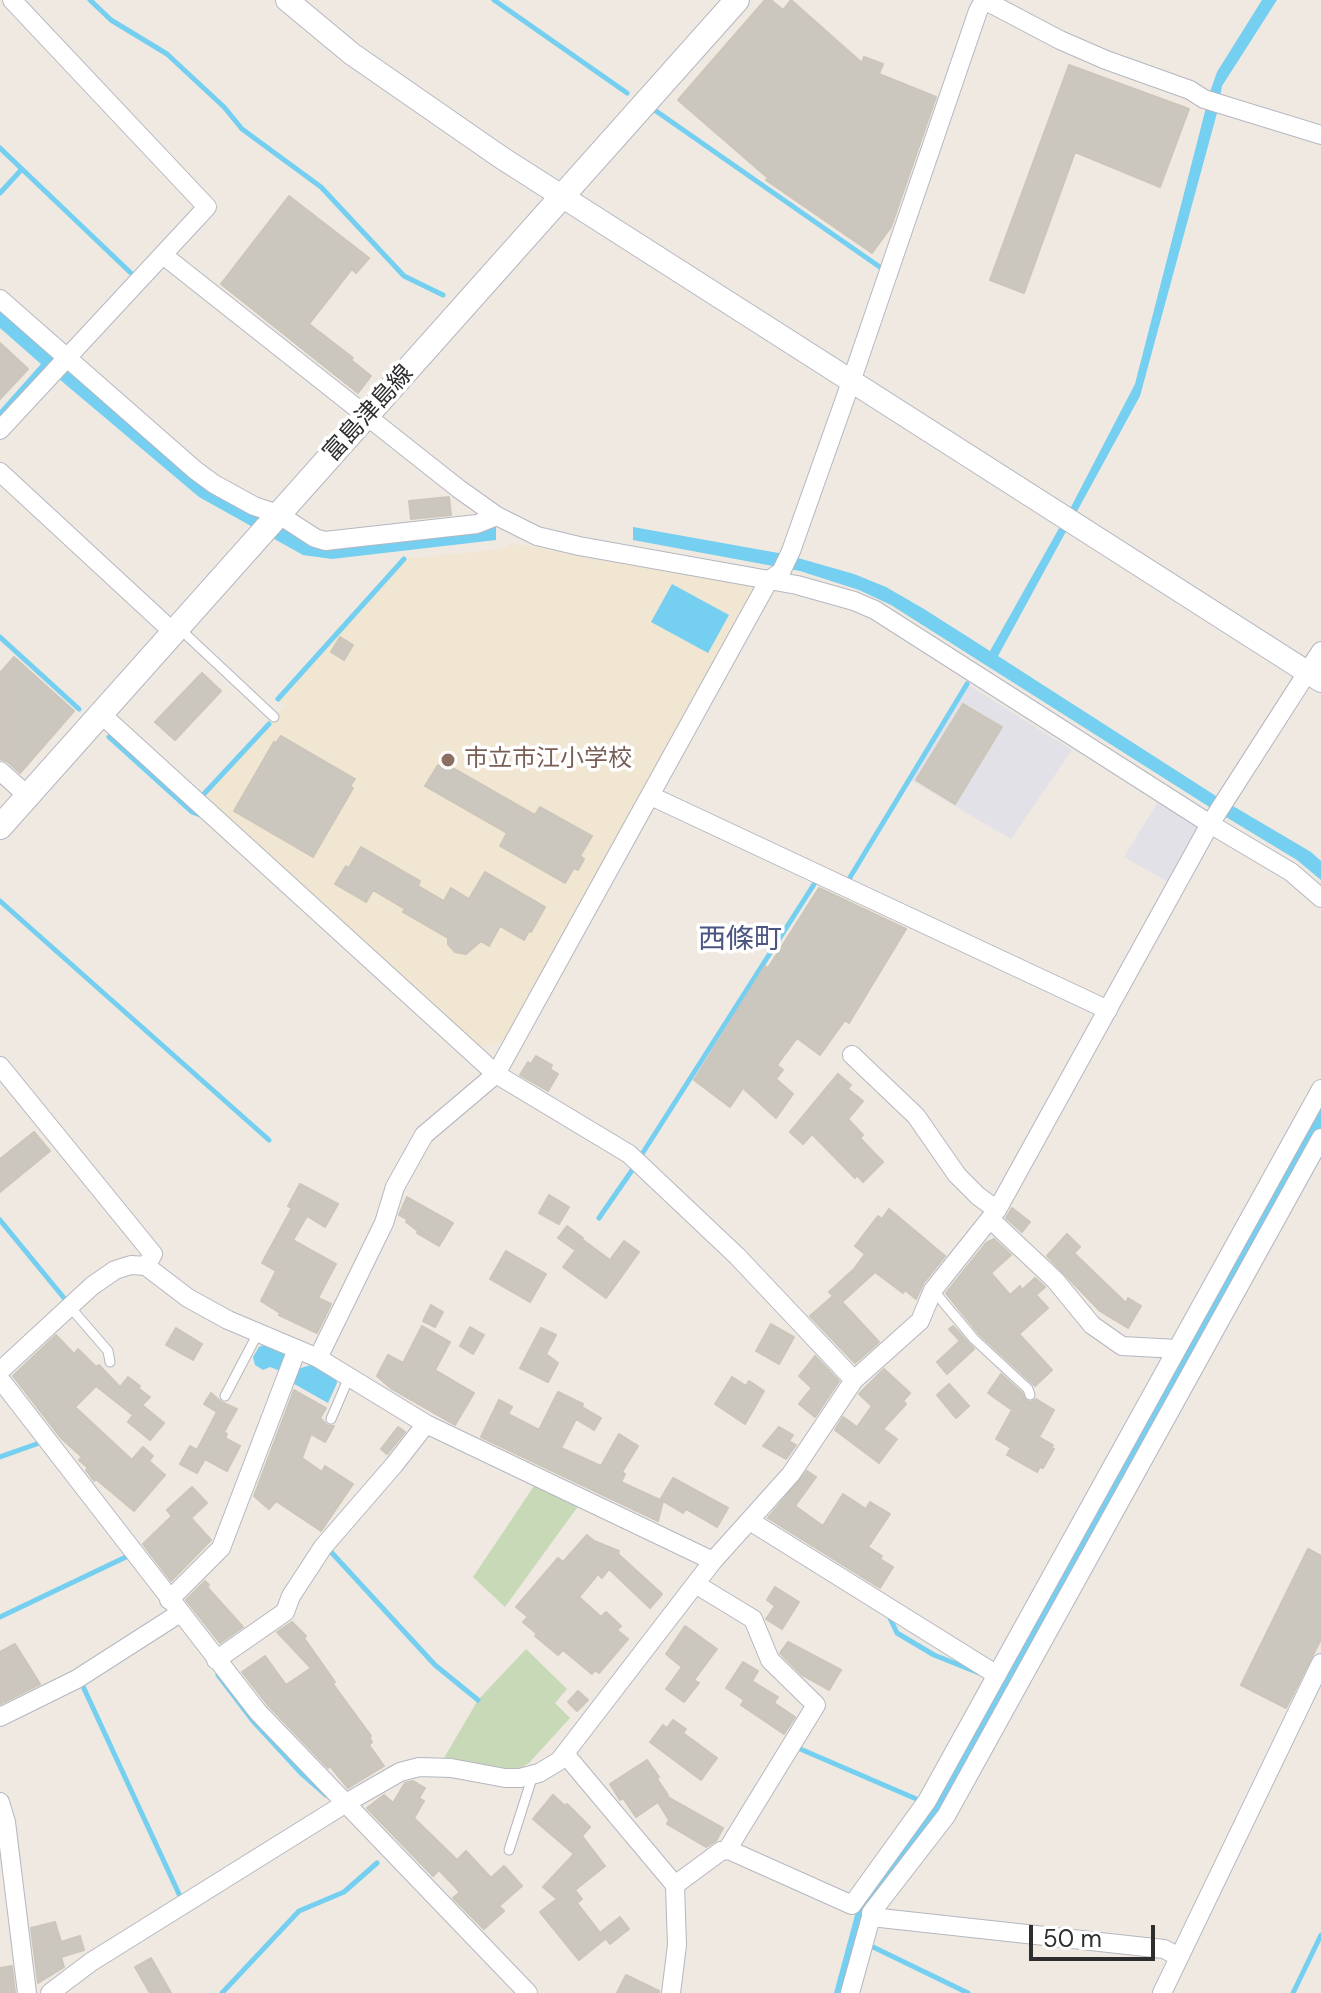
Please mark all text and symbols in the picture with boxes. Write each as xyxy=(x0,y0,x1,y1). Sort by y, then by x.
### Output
street label: 富島津島線 xyxy=(318,360,420,468)
place label: 市立市江小学校 xyxy=(464,746,632,774)
marker: 市立市江小学校 xyxy=(439,751,457,769)
district label: 西條町 xyxy=(698,924,782,958)
scale bar xyxy=(1033,1909,1159,1959)
text: 50 m xyxy=(1043,1923,1102,1954)

